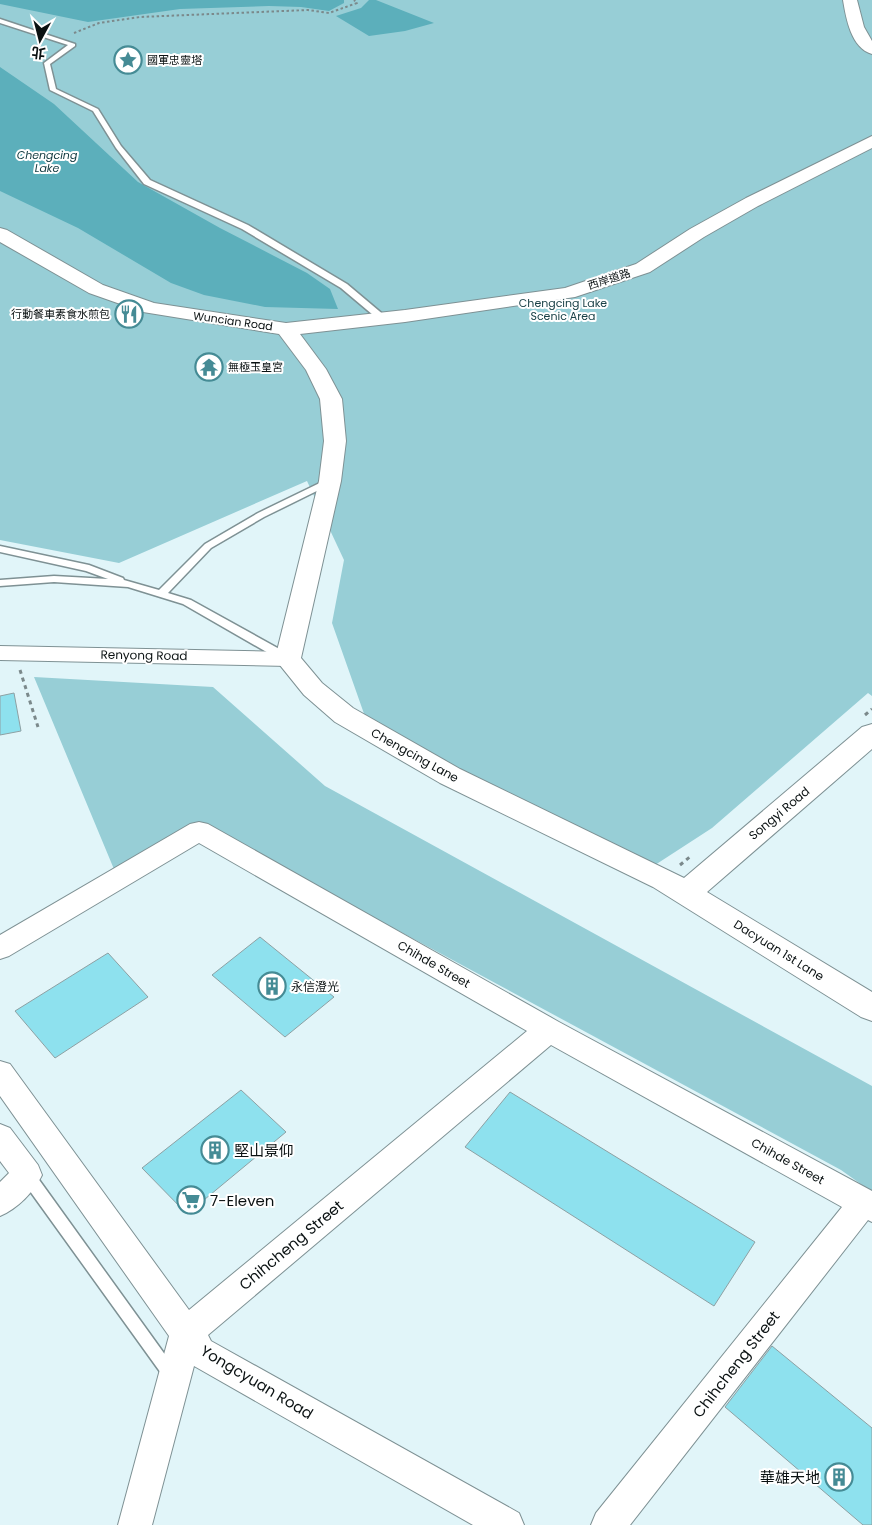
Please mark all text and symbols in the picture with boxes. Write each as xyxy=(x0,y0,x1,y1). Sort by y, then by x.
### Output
north arrow xyxy=(15,15,65,65)
text: 北 xyxy=(30,42,47,64)
place icon: 國軍忠靈塔 xyxy=(113,45,143,75)
place label: 國軍忠靈塔 xyxy=(147,52,202,68)
water label: Chengcing Lake xyxy=(17,147,78,176)
street label: 西岸道路 xyxy=(586,265,632,293)
park label: Chengcing Lake Scenic Area xyxy=(519,295,607,324)
restaurant icon: 行動餐車素食水煎包 xyxy=(114,299,144,329)
place label: 行動餐車素食水煎包 xyxy=(11,306,110,322)
street label: Wuncian Road xyxy=(192,307,274,335)
temple icon: 無極玉皇宮 xyxy=(194,352,224,382)
place label: 無極玉皇宮 xyxy=(228,359,283,375)
street label: Renyong Road xyxy=(100,646,188,664)
street label: Chengcing Lane xyxy=(368,724,462,786)
street label: Songyi Road xyxy=(745,782,813,844)
street label: Dacyuan 1st Lane xyxy=(731,915,827,985)
street label: Chihde Street xyxy=(394,936,474,992)
building icon: 永信澄光 xyxy=(257,971,287,1001)
place label: 永信澄光 xyxy=(291,978,339,995)
street label: Chihde Street xyxy=(748,1134,828,1188)
building icon: 堅山景仰 xyxy=(200,1135,230,1165)
place label: 堅山景仰 xyxy=(234,1140,294,1161)
supermarket icon: 7-Eleven xyxy=(176,1185,206,1215)
place label: 7-Eleven xyxy=(210,1190,274,1211)
street label: Chihcheng Street xyxy=(234,1195,348,1295)
street label: Chihcheng Street xyxy=(688,1306,784,1422)
street label: Yongcyuan Road xyxy=(197,1340,317,1424)
building icon: 華雄天地 xyxy=(824,1462,854,1492)
place label: 華雄天地 xyxy=(760,1467,820,1488)

